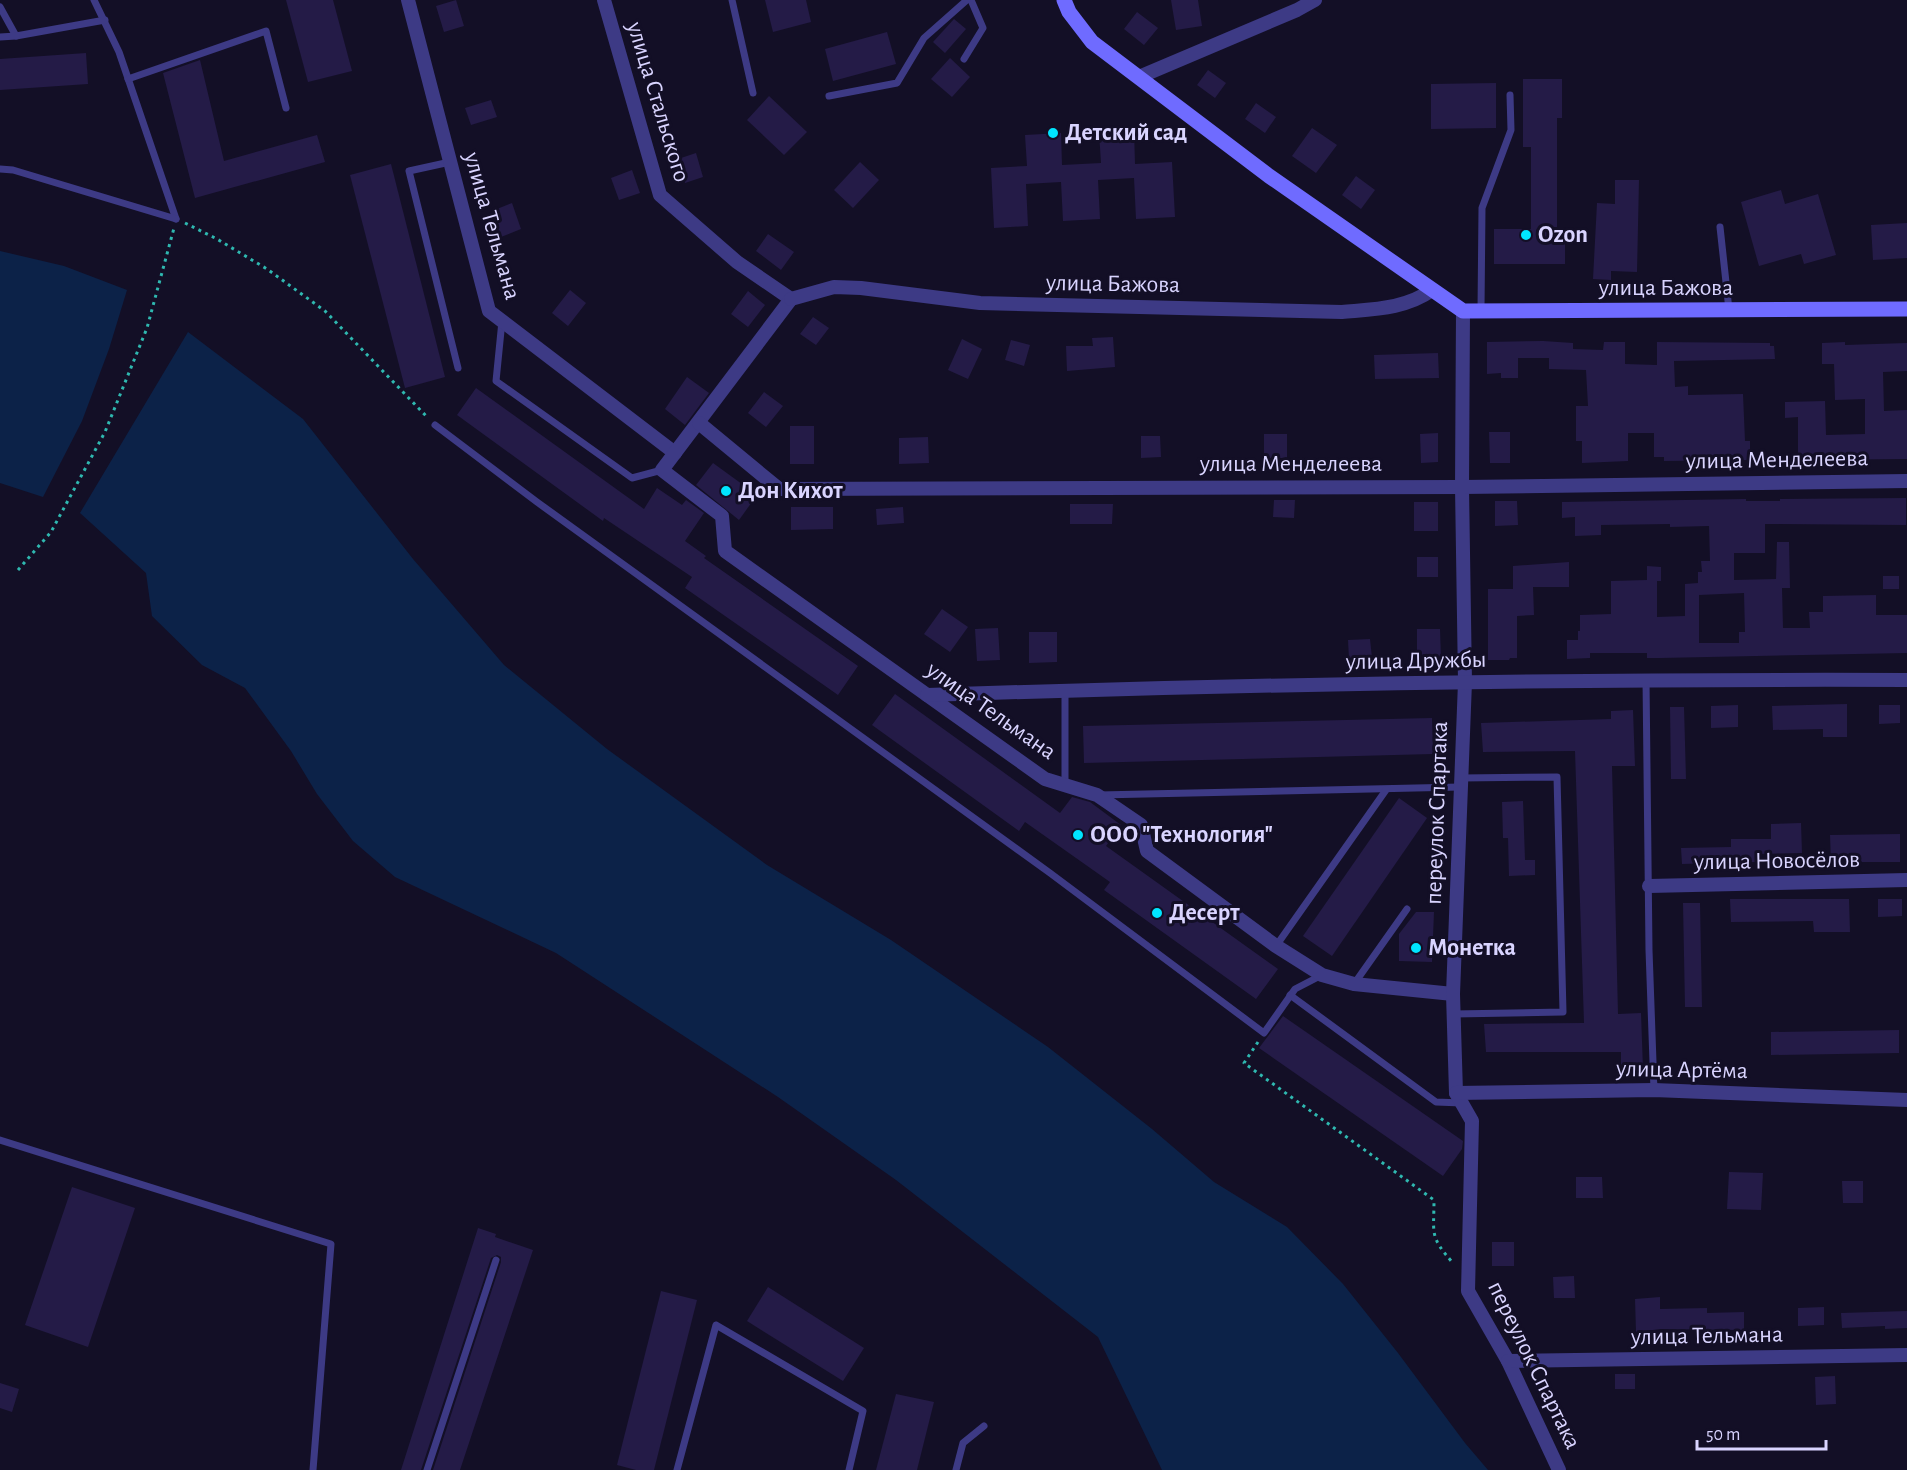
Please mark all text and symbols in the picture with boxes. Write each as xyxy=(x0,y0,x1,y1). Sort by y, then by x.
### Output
street label: улица Стальского xyxy=(622,18,694,185)
place label: Детский сад xyxy=(1065,121,1187,145)
marker: Детский сад xyxy=(1046,126,1060,140)
street label: улица Тельмана xyxy=(459,149,525,302)
place label: Ozon xyxy=(1538,223,1588,247)
marker: Ozon xyxy=(1519,228,1533,242)
street label: улица Бажова xyxy=(1045,271,1180,297)
street label: улица Бажова xyxy=(1598,276,1733,300)
street label: улица Менделеева xyxy=(1684,446,1869,474)
street label: улица Менделеева xyxy=(1199,452,1382,476)
place label: Дон Кихот xyxy=(738,479,843,503)
marker: Дон Кихот xyxy=(719,484,733,498)
street label: улица Дружбы xyxy=(1344,648,1487,674)
street label: улица Тельмана xyxy=(921,657,1060,764)
street label: переулок Спартака xyxy=(1422,721,1452,905)
place label: ООО "Технология" xyxy=(1090,823,1273,847)
marker: ООО "Технология" xyxy=(1071,828,1085,842)
street label: улица Новосёлов xyxy=(1693,848,1860,874)
place label: Десерт xyxy=(1169,901,1240,925)
marker: Десерт xyxy=(1150,906,1164,920)
place label: Монетка xyxy=(1428,936,1516,960)
marker: Монетка xyxy=(1409,941,1423,955)
street label: улица Артёма xyxy=(1615,1057,1748,1083)
street label: переулок Спартака xyxy=(1483,1277,1585,1453)
street label: улица Тельмана xyxy=(1630,1323,1783,1349)
scale bar xyxy=(1697,1413,1826,1451)
text: 50 m xyxy=(1706,1426,1740,1444)

